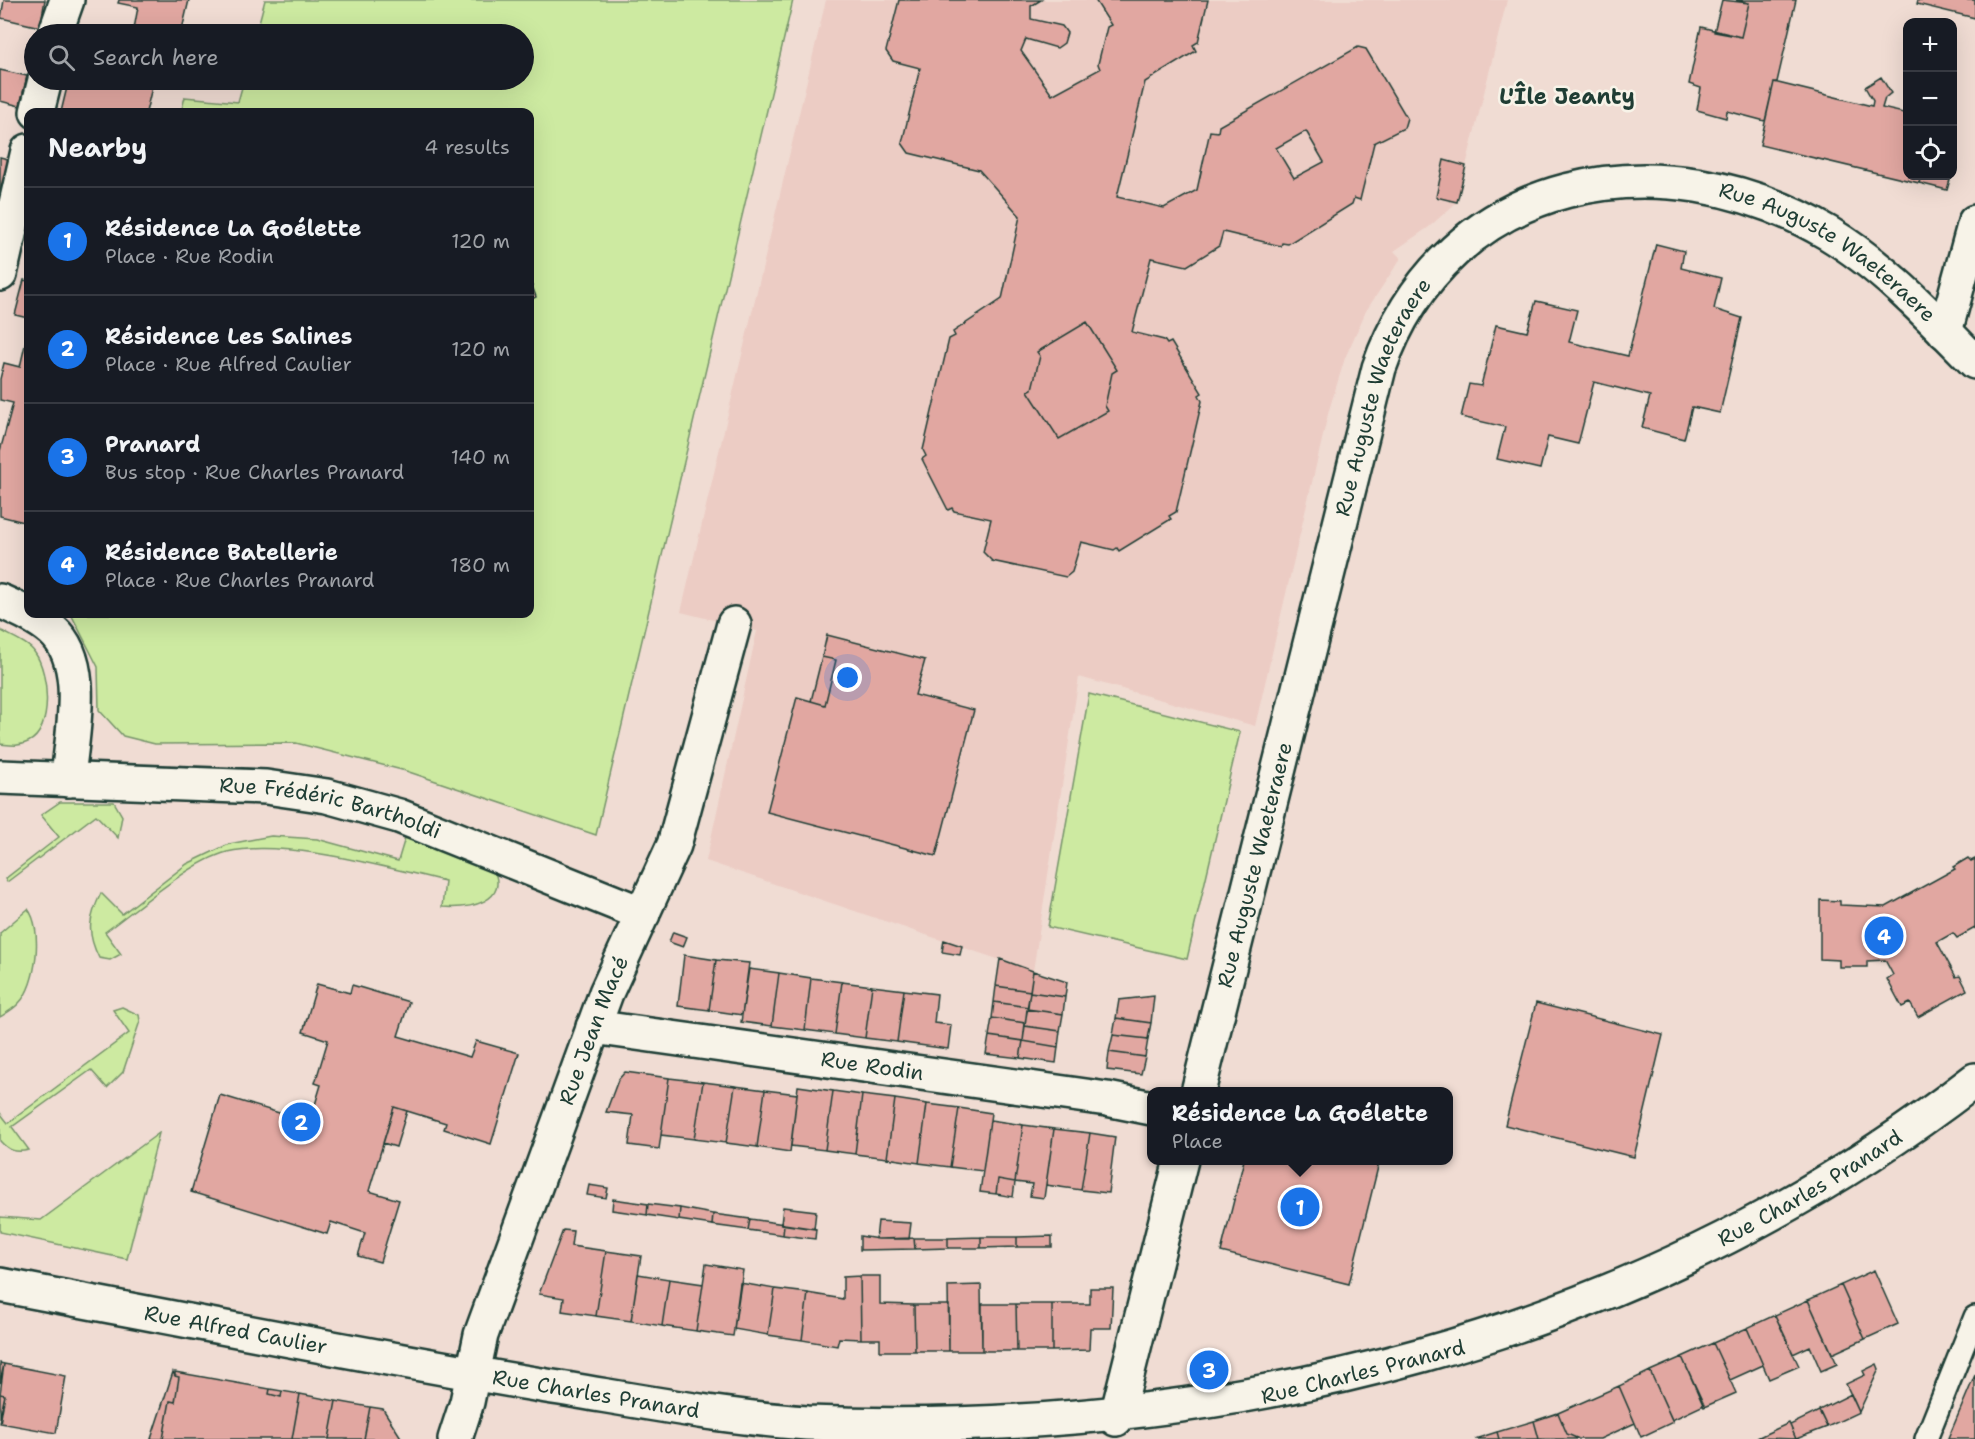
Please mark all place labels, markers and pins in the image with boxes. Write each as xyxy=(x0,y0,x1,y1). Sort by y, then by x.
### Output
pin: 4 xyxy=(1864,914,1904,958)
pin: 2 xyxy=(282,1100,320,1144)
pin: 1 xyxy=(1280,1184,1320,1230)
pin: 3 xyxy=(1190,1348,1228,1392)

